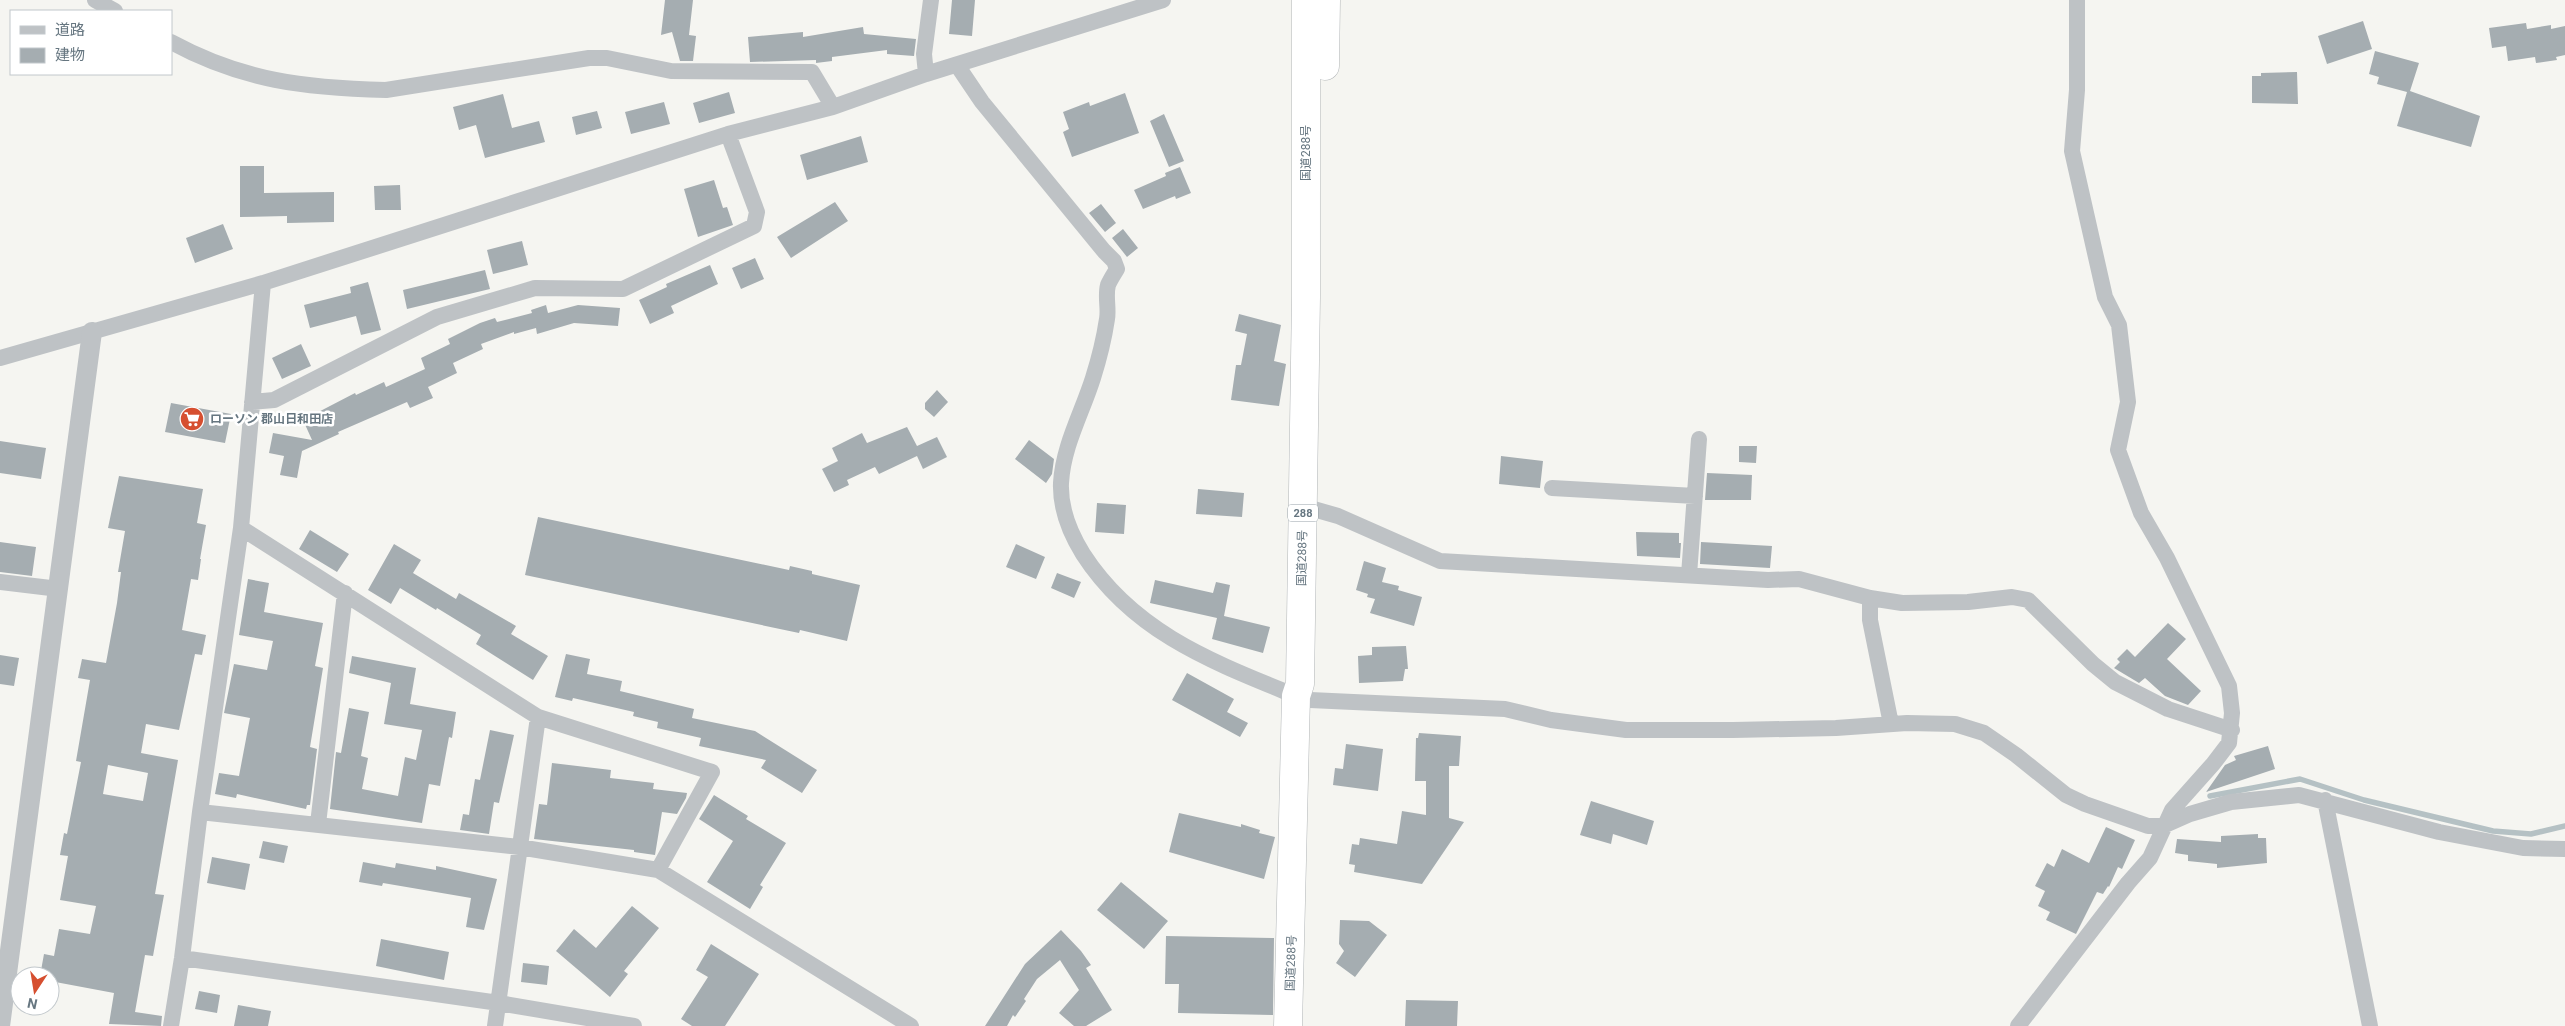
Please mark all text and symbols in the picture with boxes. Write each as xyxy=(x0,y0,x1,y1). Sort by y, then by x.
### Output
legend xyxy=(10,10,172,75)
text: 道路 xyxy=(55,21,85,39)
text: 建物 xyxy=(55,46,85,64)
street label: 国道288号 xyxy=(1299,125,1313,181)
supermarket icon: ローソン 郡山日和田店 xyxy=(179,406,205,432)
place label: ローソン 郡山日和田店 xyxy=(210,412,333,426)
road number: 288 xyxy=(1288,504,1318,522)
street label: 国道288号 xyxy=(1295,530,1309,586)
street label: 国道288号 xyxy=(1283,935,1299,991)
north arrow xyxy=(10,966,60,1016)
text: N xyxy=(26,995,39,1013)

